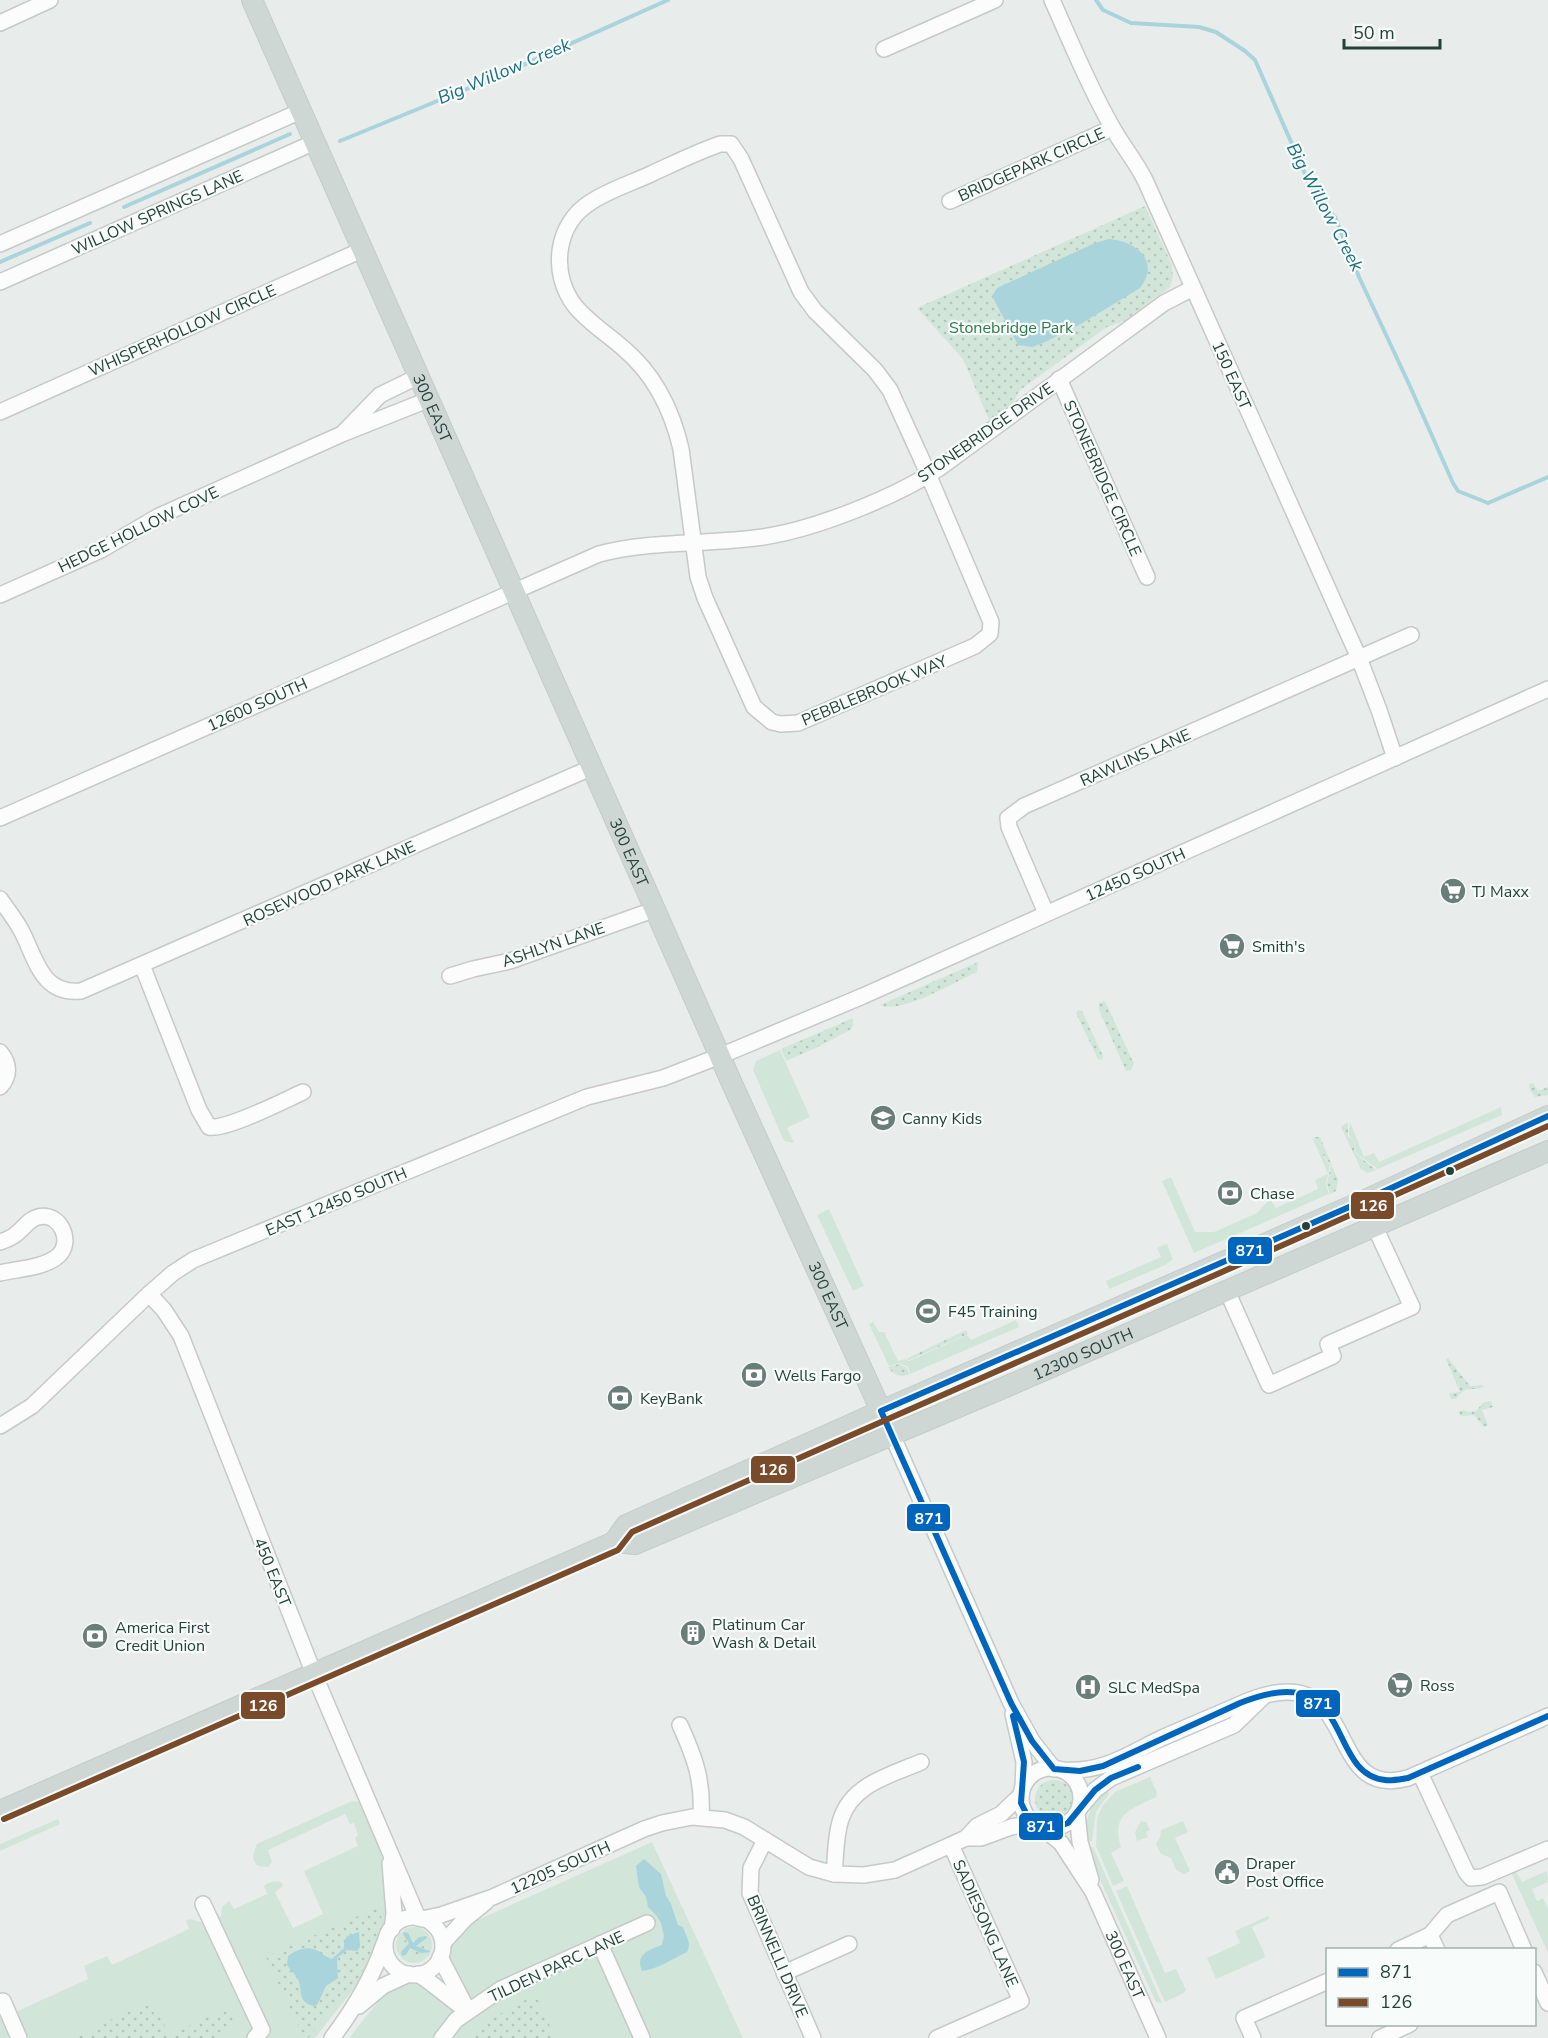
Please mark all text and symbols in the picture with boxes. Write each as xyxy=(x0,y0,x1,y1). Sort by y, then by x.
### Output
scale bar xyxy=(1344,12,1440,50)
text: 50 m xyxy=(1353,21,1395,45)
water label: Big Willow Creek xyxy=(434,32,575,110)
street label: BRIDGEPARK CIRCLE xyxy=(955,123,1108,207)
water label: Big Willow Creek xyxy=(1281,139,1369,276)
street label: WILLOW SPRINGS LANE xyxy=(68,165,247,261)
street label: WHISPERHOLLOW CIRCLE xyxy=(85,280,280,382)
park label: Stonebridge Park xyxy=(949,317,1074,339)
street label: 150 EAST xyxy=(1206,338,1256,413)
street label: 300 EAST xyxy=(407,370,457,446)
street label: STONEBRIDGE DRIVE xyxy=(913,377,1058,488)
street label: STONEBRIDGE CIRCLE xyxy=(1058,397,1146,560)
street label: HEDGE HOLLOW COVE xyxy=(54,481,222,578)
street label: PEBBLEBROOK WAY xyxy=(798,650,951,732)
street label: 12600 SOUTH xyxy=(204,673,311,737)
street label: RAWLINS LANE xyxy=(1077,724,1194,792)
street label: 300 EAST xyxy=(604,815,654,891)
street label: ROSEWOOD PARK LANE xyxy=(240,836,419,932)
street label: 12450 SOUTH xyxy=(1082,843,1189,907)
supermarket icon: TJ Maxx xyxy=(1438,876,1468,906)
place label: TJ Maxx xyxy=(1472,881,1530,903)
street label: ASHLYN LANE xyxy=(499,917,608,973)
supermarket icon: Smith's xyxy=(1217,931,1247,961)
place label: Smith's xyxy=(1252,936,1305,958)
school or university icon: Canny Kids xyxy=(868,1103,898,1133)
place label: Canny Kids xyxy=(902,1108,982,1130)
street label: EAST 12450 SOUTH xyxy=(262,1162,411,1242)
unlabelled marker xyxy=(1444,1165,1456,1177)
bank icon: Chase xyxy=(1215,1178,1245,1208)
place label: Chase xyxy=(1250,1183,1295,1205)
line badge: 126 xyxy=(1350,1191,1395,1220)
text: 126 xyxy=(1359,1195,1387,1217)
unlabelled marker xyxy=(1300,1220,1312,1232)
line badge: 871 xyxy=(1227,1236,1273,1265)
text: 871 xyxy=(1236,1240,1264,1262)
street label: 300 EAST xyxy=(803,1258,853,1334)
sports icon: F45 Training xyxy=(913,1296,943,1326)
place label: F45 Training xyxy=(948,1301,1038,1323)
street label: 12300 SOUTH xyxy=(1029,1323,1137,1386)
bank icon: Wells Fargo xyxy=(739,1360,769,1390)
place label: Wells Fargo xyxy=(774,1365,861,1387)
bank icon: KeyBank xyxy=(605,1383,635,1413)
place label: KeyBank xyxy=(640,1388,704,1410)
line badge: 126 xyxy=(750,1455,796,1484)
text: 126 xyxy=(759,1459,787,1481)
line badge: 871 xyxy=(906,1503,951,1532)
text: 871 xyxy=(915,1508,943,1530)
street label: 450 EAST xyxy=(248,1534,296,1611)
place label: Platinum Car Wash & Detail xyxy=(712,1614,816,1654)
place label: America First Credit Union xyxy=(115,1617,210,1657)
building icon: Platinum Car Wash & Detail xyxy=(678,1618,708,1648)
bank icon: America First Credit Union xyxy=(80,1621,110,1651)
supermarket icon: Ross xyxy=(1385,1670,1415,1700)
hospital icon: SLC MedSpa xyxy=(1073,1672,1103,1702)
place label: Ross xyxy=(1420,1675,1455,1697)
place label: SLC MedSpa xyxy=(1108,1677,1200,1699)
line badge: 871 xyxy=(1295,1689,1341,1718)
line badge: 126 xyxy=(240,1691,286,1720)
text: 871 xyxy=(1304,1693,1332,1715)
text: 126 xyxy=(249,1695,277,1717)
line badge: 871 xyxy=(1018,1812,1064,1841)
text: 871 xyxy=(1027,1816,1055,1838)
street label: 12205 SOUTH xyxy=(507,1836,614,1900)
place label: Draper Post Office xyxy=(1246,1853,1324,1893)
street label: SADIESONG LANE xyxy=(947,1856,1023,1991)
public building icon: Draper Post Office xyxy=(1212,1857,1242,1887)
street label: BRINNELLI DRIVE xyxy=(741,1892,813,2021)
street label: TILDEN PARC LANE xyxy=(485,1926,628,2008)
street label: 300 EAST xyxy=(1100,1927,1149,2003)
legend xyxy=(1326,1948,1536,2026)
text: 871 xyxy=(1380,1960,1412,1984)
text: 126 xyxy=(1380,1990,1412,2014)

